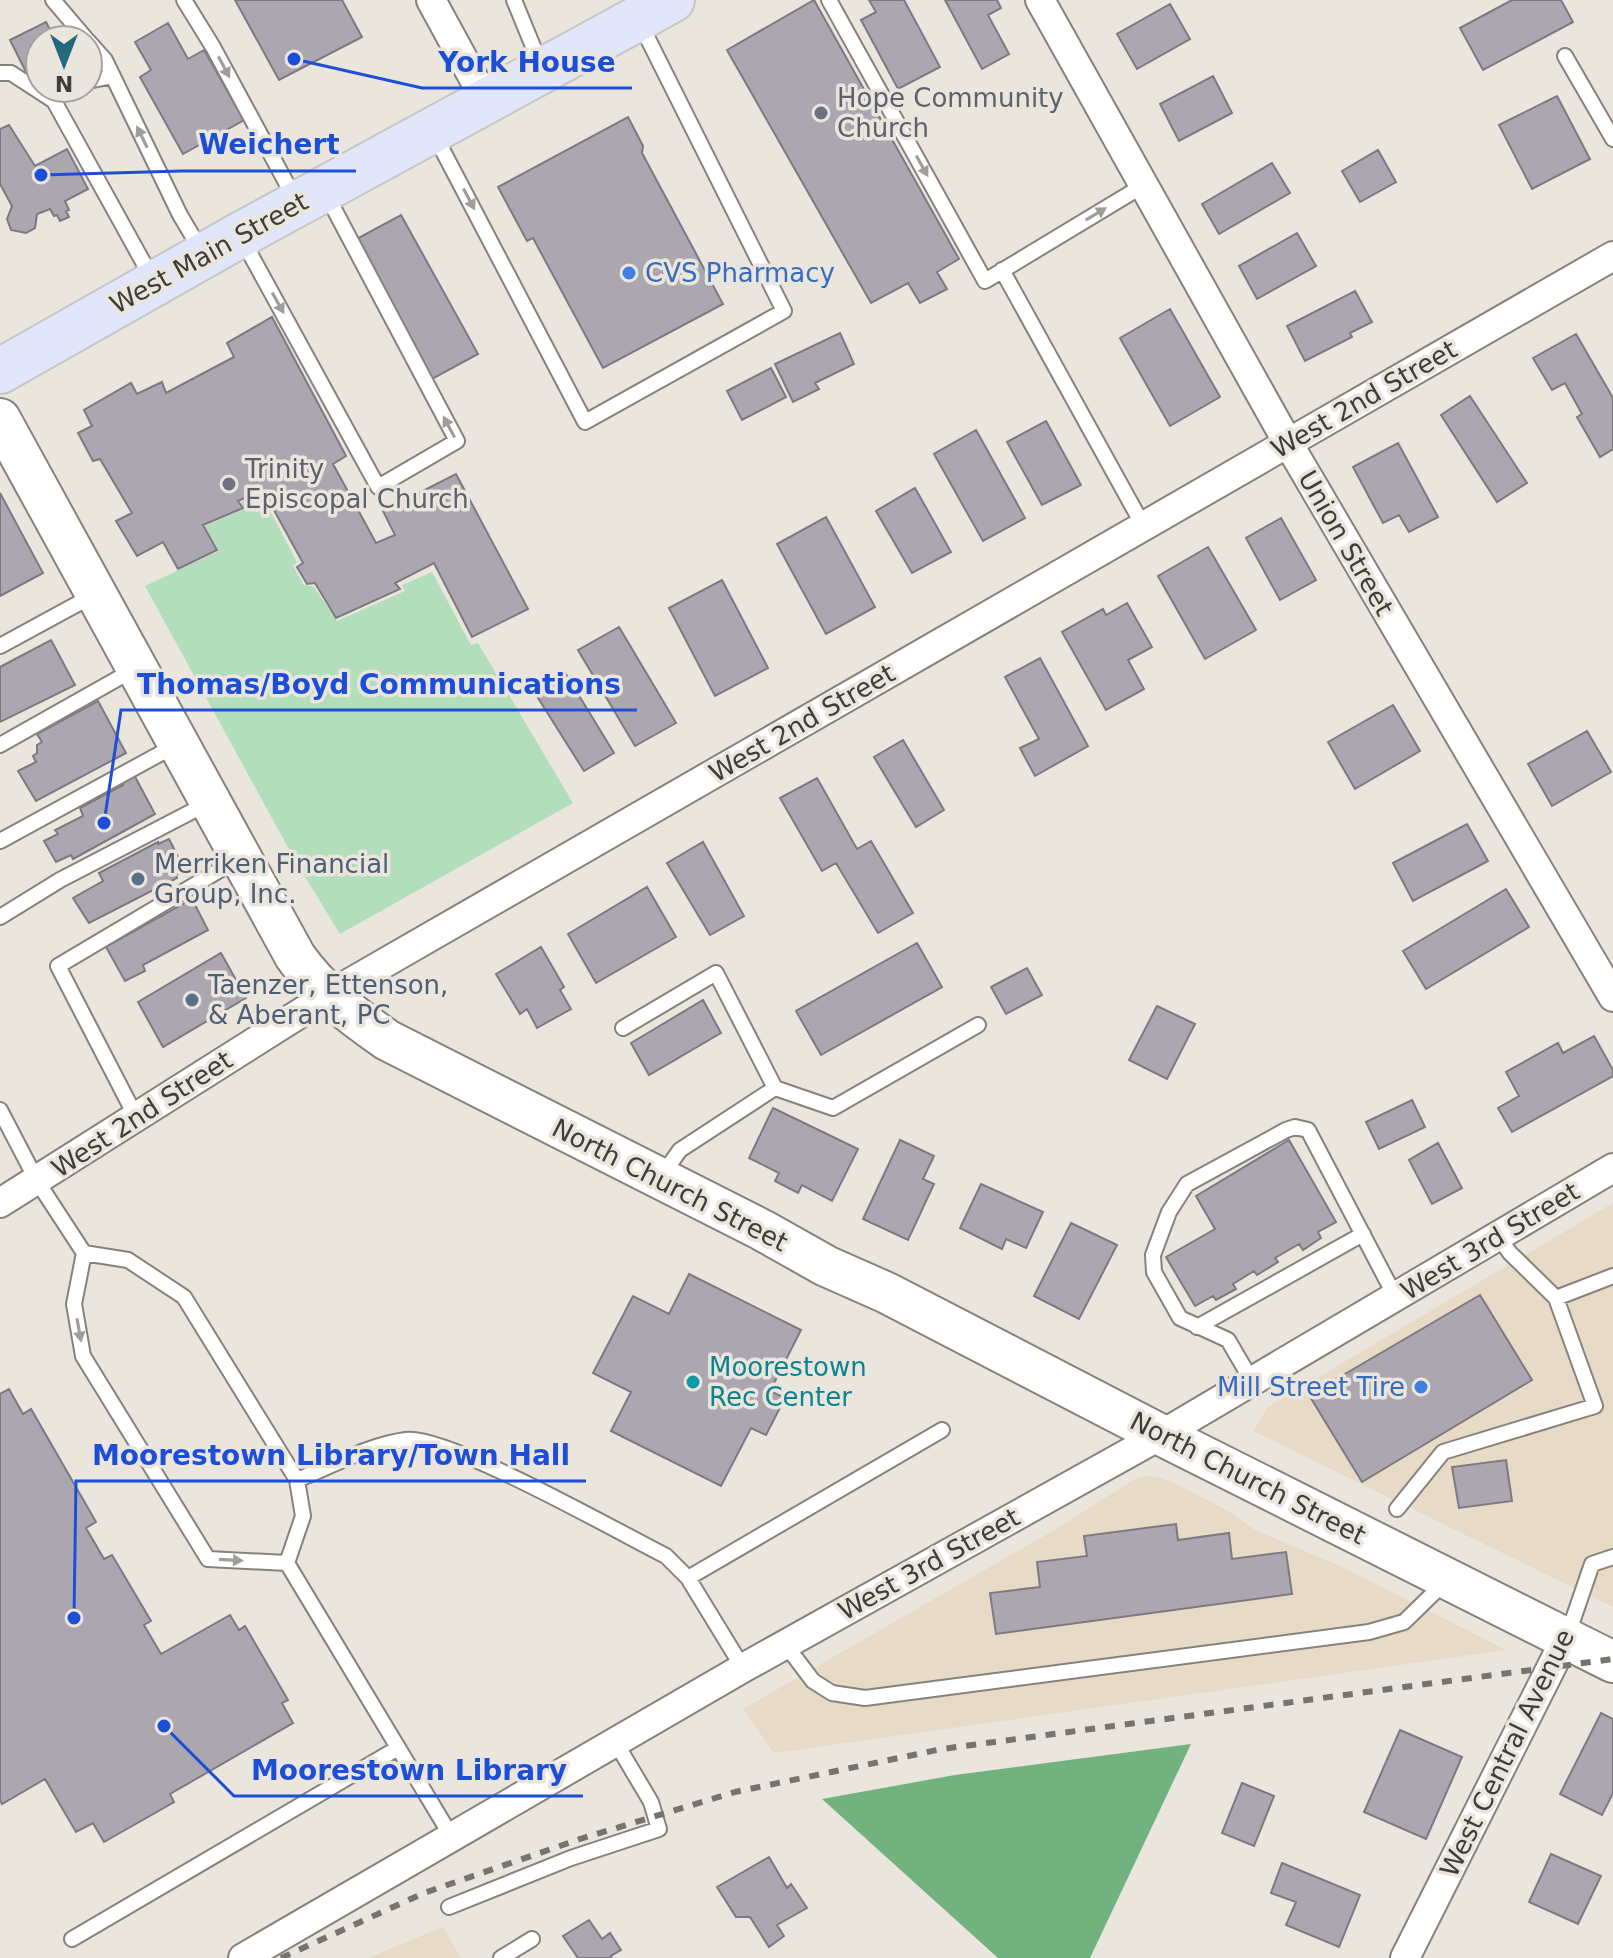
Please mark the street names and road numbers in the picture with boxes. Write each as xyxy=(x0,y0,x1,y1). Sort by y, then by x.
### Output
street label: West Main Street xyxy=(105,186,313,320)
street label: West 2nd Street xyxy=(1266,334,1462,464)
street label: Union Street xyxy=(1292,465,1400,621)
street label: West 2nd Street xyxy=(704,658,900,788)
street label: West 2nd Street xyxy=(46,1045,238,1183)
street label: North Church Street xyxy=(547,1113,793,1257)
street label: West 3rd Street xyxy=(1395,1176,1585,1306)
street label: North Church Street xyxy=(1125,1406,1371,1550)
street label: West 3rd Street xyxy=(833,1502,1025,1626)
street label: West Central Avenue xyxy=(1434,1624,1580,1882)

